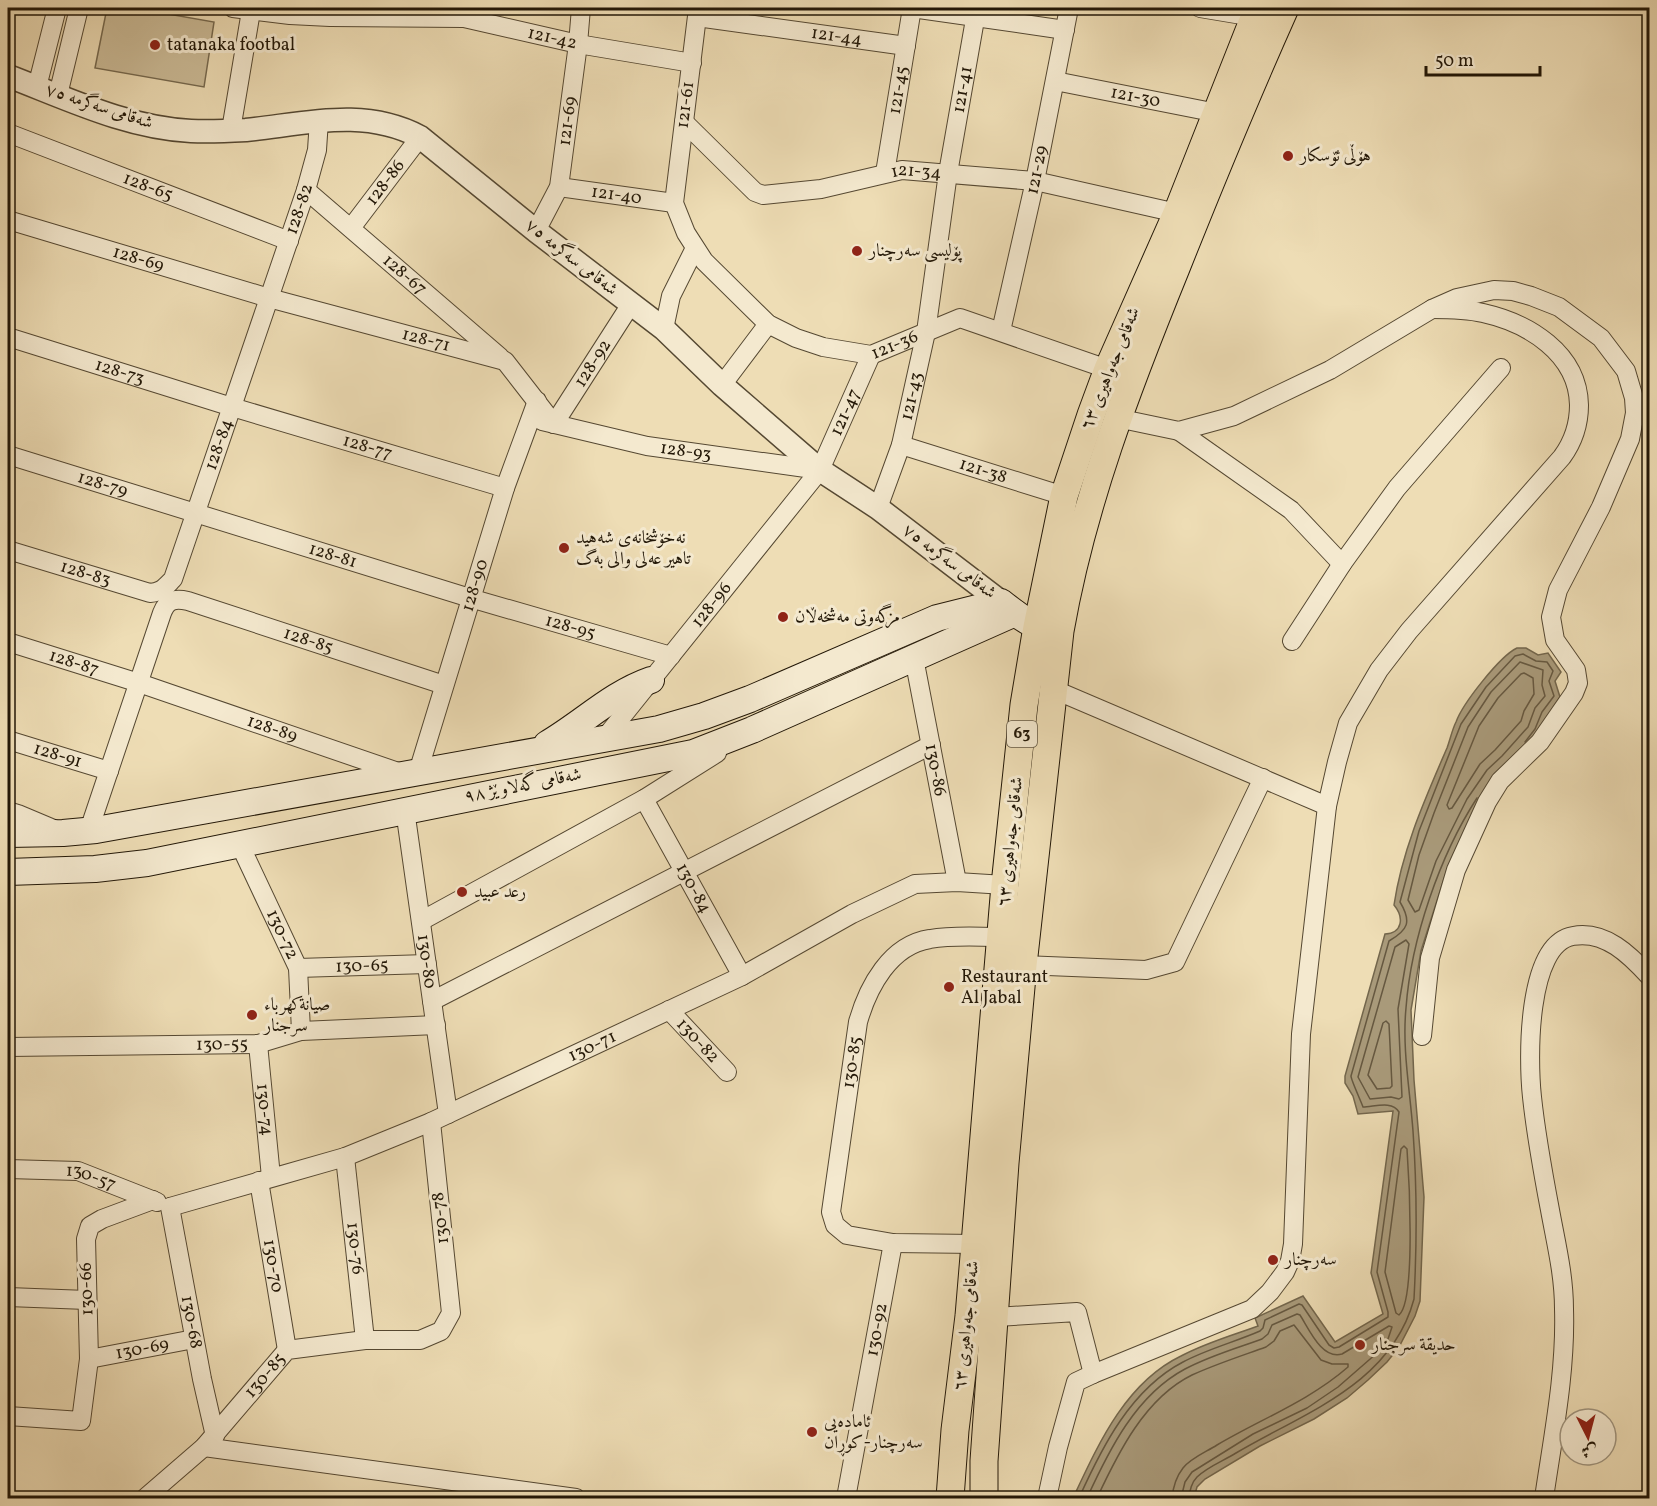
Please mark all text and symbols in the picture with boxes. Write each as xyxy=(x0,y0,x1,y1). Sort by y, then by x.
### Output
street label: 121-42 xyxy=(525,20,579,56)
street label: 121-44 xyxy=(810,20,864,52)
place label: tatanaka footbal xyxy=(167,33,295,58)
marker: tatanaka footbal xyxy=(148,38,162,52)
scale bar xyxy=(1426,39,1540,77)
text: 50 m xyxy=(1435,49,1474,74)
street label: 121-45 xyxy=(882,64,915,116)
street label: 121-41 xyxy=(946,64,979,115)
street label: شەقامی سەگرمە ٧٥ xyxy=(42,77,156,136)
street label: 121-61 xyxy=(671,80,701,130)
street label: 121-30 xyxy=(1108,80,1163,114)
street label: 121-69 xyxy=(552,95,583,147)
street label: 121-29 xyxy=(1020,143,1054,197)
place label: هۆڵی ئۆسکار xyxy=(1298,144,1371,169)
marker: هۆڵی ئۆسکار xyxy=(1281,149,1295,163)
street label: 128-86 xyxy=(360,154,411,211)
street label: 121-34 xyxy=(888,157,942,186)
street label: 128-65 xyxy=(119,166,177,208)
street label: 121-40 xyxy=(589,179,644,211)
street label: 128-82 xyxy=(279,181,320,238)
street label: شەقامی سەگرمە ٧٥ xyxy=(519,213,623,302)
street label: 128-69 xyxy=(110,239,167,278)
place label: پۆلیسی سەرچنار xyxy=(867,239,963,264)
marker: پۆلیسی سەرچنار xyxy=(850,244,864,258)
street label: 128-67 xyxy=(377,248,432,301)
street label: شەقامی جەواهیری ٦٣ xyxy=(1075,304,1147,434)
street label: 128-71 xyxy=(399,322,453,358)
street label: 121-36 xyxy=(867,324,922,366)
street label: 128-92 xyxy=(568,335,618,392)
street label: 128-73 xyxy=(92,352,148,391)
street label: 121-43 xyxy=(894,370,929,423)
street label: 121-47 xyxy=(824,385,867,440)
street label: 128-84 xyxy=(199,416,239,474)
street label: 128-77 xyxy=(340,428,395,466)
street label: 128-93 xyxy=(658,435,713,467)
street label: 121-38 xyxy=(956,451,1010,490)
street label: 128-79 xyxy=(74,465,131,504)
street label: شەقامی سەگرمە ٧٥ xyxy=(897,518,1002,606)
place label: نەخۆشخانەی شەهید تاهیر عەلی والی بەگ xyxy=(576,526,691,572)
street label: 128-81 xyxy=(305,536,360,575)
marker: نەخۆشخانەی شەهید تاهیر عەلی والی بەگ xyxy=(557,541,571,555)
street label: 128-83 xyxy=(57,554,114,593)
street label: 128-90 xyxy=(455,556,495,615)
street label: 128-96 xyxy=(685,577,738,633)
place label: مزگەوتی مەشخەڵان xyxy=(795,603,900,630)
street label: 128-95 xyxy=(542,608,598,646)
marker: مزگەوتی مەشخەڵان xyxy=(776,610,790,624)
street label: 128-85 xyxy=(280,621,337,660)
street label: 128-87 xyxy=(46,643,102,682)
street label: 128-89 xyxy=(244,708,301,749)
road number: 63 xyxy=(1007,721,1037,747)
street label: 128-91 xyxy=(30,736,85,774)
street label: 130-86 xyxy=(918,742,953,798)
street label: شەقامی گەلاوێژ ٩٨ xyxy=(462,760,584,810)
street label: شەقامی جەواهیری ٦٣ xyxy=(992,776,1030,908)
street label: 130-84 xyxy=(669,859,717,918)
place label: رعد عبيد xyxy=(474,880,526,905)
marker: رعد عبيد xyxy=(455,885,469,899)
street label: 130-72 xyxy=(260,905,305,964)
street label: 130-80 xyxy=(410,933,443,991)
street label: 130-65 xyxy=(335,953,389,979)
place label: Restaurant Al Jabal xyxy=(961,965,1048,1011)
marker: Restaurant Al Jabal xyxy=(942,980,956,994)
place label: صيانةكهرباء سرجنار xyxy=(262,993,330,1039)
marker: صيانةكهرباء سرجنار xyxy=(245,1008,259,1022)
street label: 130-82 xyxy=(670,1013,725,1069)
street label: 130-71 xyxy=(564,1024,620,1068)
street label: 130-55 xyxy=(196,1032,248,1057)
street label: 130-85 xyxy=(836,1035,868,1090)
street label: 130-74 xyxy=(249,1082,279,1137)
street label: 130-57 xyxy=(66,1158,120,1197)
street label: 130-78 xyxy=(426,1191,456,1245)
street label: 130-76 xyxy=(340,1221,370,1276)
street label: 130-70 xyxy=(256,1237,290,1295)
place label: سەرچنار xyxy=(1283,1248,1337,1273)
marker: سەرچنار xyxy=(1266,1253,1280,1267)
street label: شەقامی جەواهیری ٦٣ xyxy=(948,1260,986,1392)
street label: 130-66 xyxy=(74,1262,100,1316)
street label: 130-68 xyxy=(174,1293,209,1351)
street label: 130-92 xyxy=(860,1301,894,1359)
street label: 130-69 xyxy=(113,1332,171,1366)
place label: حديقة سرجنار xyxy=(1370,1333,1456,1358)
marker: حديقة سرجنار xyxy=(1353,1338,1367,1352)
street label: 130-85 xyxy=(239,1348,292,1404)
north arrow xyxy=(1558,1407,1618,1467)
place label: ئامادەیی سەرچنار-کوڕان xyxy=(824,1410,923,1457)
marker: ئامادەیی سەرچنار-کوڕان xyxy=(805,1425,819,1439)
text: ش xyxy=(1580,1438,1598,1462)

